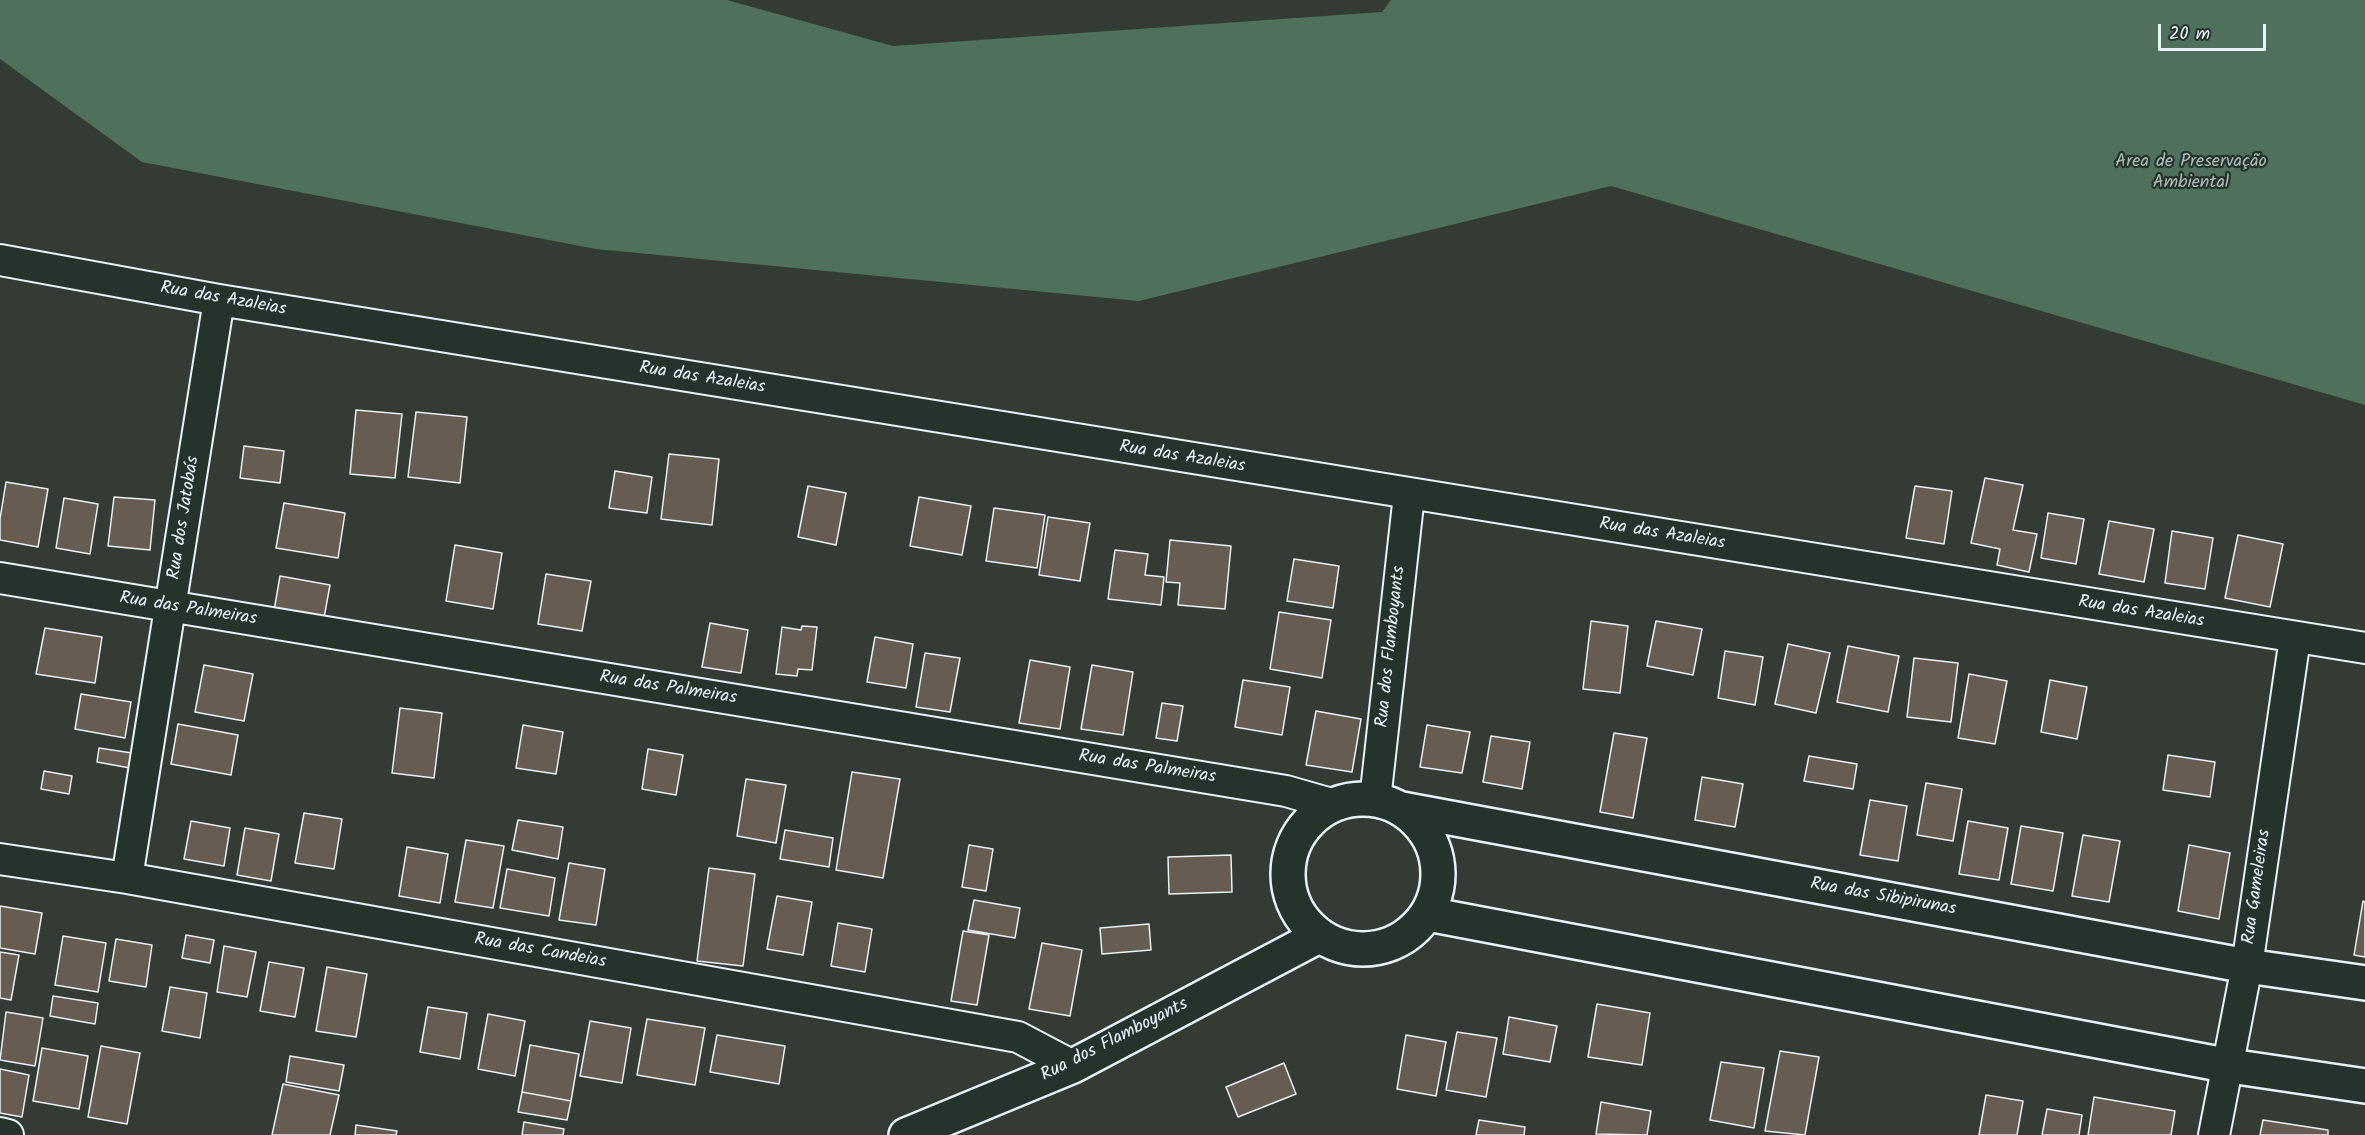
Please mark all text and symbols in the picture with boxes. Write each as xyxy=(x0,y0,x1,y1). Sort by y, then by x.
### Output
scale bar xyxy=(2161,12,2269,50)
text: 20 m xyxy=(2169,20,2210,49)
park label: Area de Preservação Ambiental xyxy=(2115,152,2267,195)
street label: Rua das Azaleias xyxy=(158,278,288,322)
street label: Rua das Azaleias xyxy=(637,358,767,400)
street label: Rua das Azaleias xyxy=(1117,437,1247,479)
street label: Rua dos Jatobás xyxy=(165,455,205,581)
street label: Rua das Azaleias xyxy=(1597,514,1727,556)
street label: Rua dos Flamboyants xyxy=(1373,565,1411,729)
street label: Rua das Palmeiras xyxy=(118,588,258,632)
street label: Rua das Azaleias xyxy=(2076,592,2206,634)
street label: Rua das Palmeiras xyxy=(598,667,738,711)
street label: Rua das Palmeiras xyxy=(1077,746,1217,790)
street label: Rua Gameleiras xyxy=(2239,828,2277,946)
street label: Rua das Sibipirunas xyxy=(1808,875,1958,921)
street label: Rua das Candeias xyxy=(472,930,608,974)
street label: Rua dos Flamboyants xyxy=(1038,995,1192,1087)

